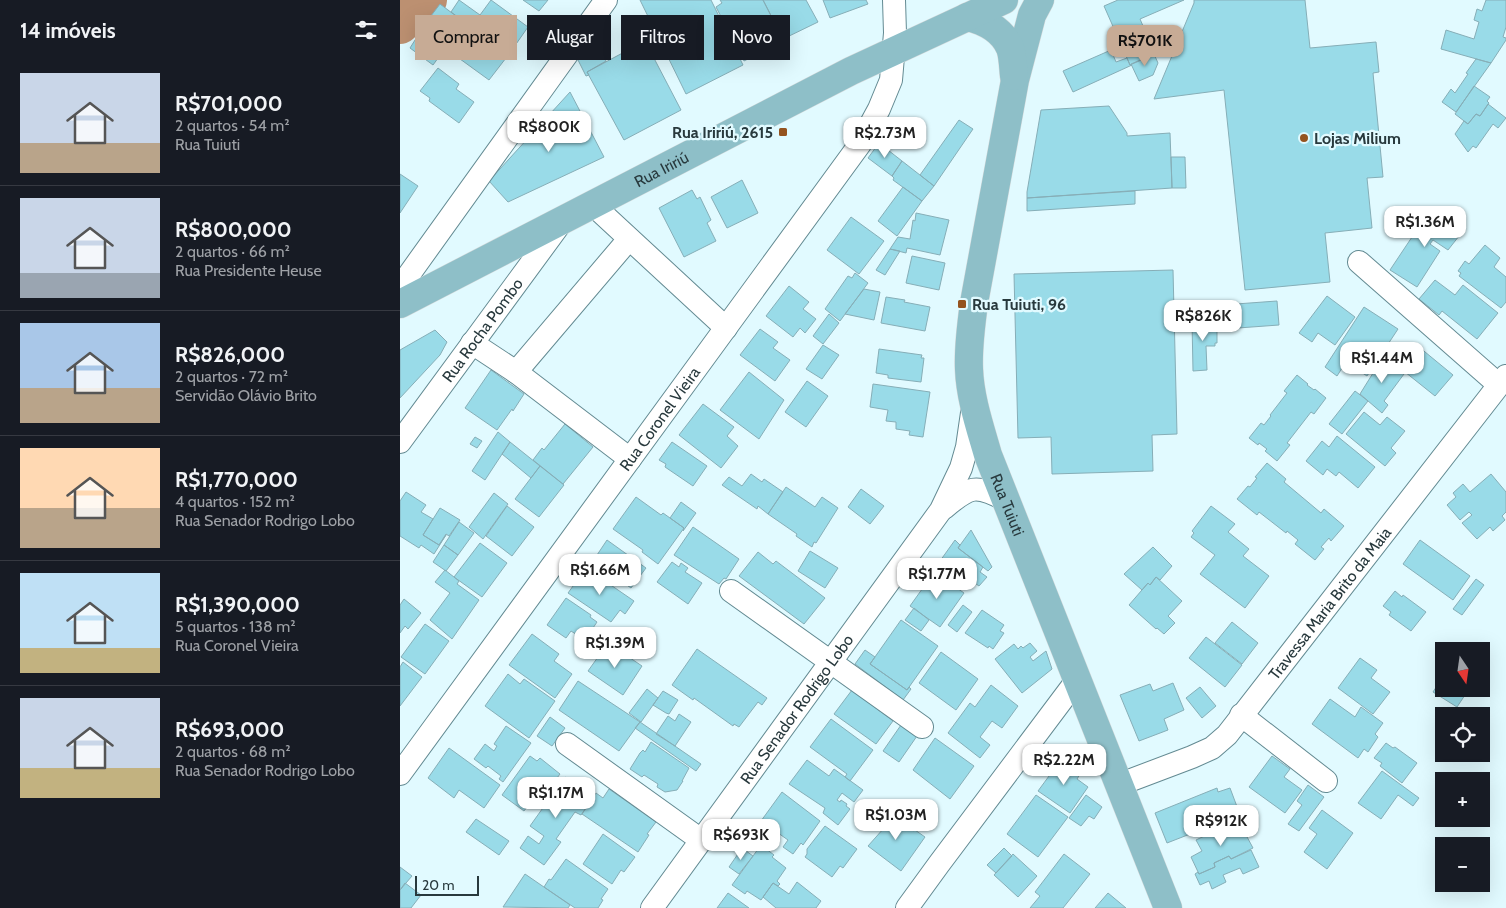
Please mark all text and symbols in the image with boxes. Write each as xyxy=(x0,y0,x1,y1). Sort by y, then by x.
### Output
chip: Comprar xyxy=(415,15,517,60)
chip: Alugar xyxy=(527,15,611,60)
chip: Filtros xyxy=(621,15,704,60)
chip: Novo xyxy=(714,15,790,60)
icon: filters xyxy=(352,16,380,44)
text: 14 imóveis xyxy=(20,18,116,43)
pin: R$701K xyxy=(1104,24,1186,67)
text: R$701K xyxy=(1118,31,1172,50)
text: R$701,000 xyxy=(175,91,283,116)
icon: home xyxy=(60,93,120,153)
pin: R$800K xyxy=(508,110,590,153)
text: 2 quartos · 54 m² xyxy=(175,116,290,135)
pin: R$2.73M xyxy=(839,116,931,159)
text: R$800K xyxy=(518,117,580,136)
place label: Rua Iririú, 2615 xyxy=(672,123,773,142)
text: R$2.73M xyxy=(854,123,916,142)
marker: Rua Iririú, 2615 xyxy=(777,126,789,138)
place label: Lojas Milium xyxy=(1314,129,1401,148)
marker: Lojas Milium xyxy=(1298,132,1310,144)
text: Rua Tuiuti xyxy=(175,135,240,154)
street label: Rua Iririú xyxy=(631,148,692,191)
pin: R$1.36M xyxy=(1379,206,1471,248)
text: R$1.36M xyxy=(1395,212,1455,231)
text: R$800,000 xyxy=(175,217,292,242)
icon: home xyxy=(60,218,120,278)
text: 2 quartos · 66 m² xyxy=(175,242,290,261)
text: Rua Presidente Heuse xyxy=(175,261,322,280)
street label: Rua Rocha Pombo xyxy=(438,274,527,386)
place label: Rua Tuiuti, 96 xyxy=(972,295,1066,314)
marker: Rua Tuiuti, 96 xyxy=(956,298,968,310)
pin: R$826K xyxy=(1162,300,1244,342)
text: R$826K xyxy=(1175,306,1231,325)
text: R$826,000 xyxy=(175,342,285,367)
pin: R$1.44M xyxy=(1336,342,1428,384)
icon: home xyxy=(60,343,120,403)
text: R$1.44M xyxy=(1351,348,1413,367)
street label: Rua Coronel Vieira xyxy=(616,363,704,475)
text: 2 quartos · 72 m² xyxy=(175,367,288,386)
text: Servidão Olávio Brito xyxy=(175,386,317,405)
text: R$1,770,000 xyxy=(175,467,298,492)
icon: home xyxy=(60,468,120,528)
street label: Rua Tuiuti xyxy=(986,471,1028,539)
text: 4 quartos · 152 m² xyxy=(175,492,295,511)
text: Rua Senador Rodrigo Lobo xyxy=(175,511,355,530)
street label: Travessa Maria Brito da Maia xyxy=(1265,523,1395,683)
pin: R$1.66M xyxy=(554,554,646,596)
pin: R$1.77M xyxy=(891,558,983,600)
text: R$1.66M xyxy=(570,560,630,579)
text: R$1.77M xyxy=(908,564,966,583)
text: R$1,390,000 xyxy=(175,592,300,617)
icon: home xyxy=(60,593,120,653)
text: 5 quartos · 138 m² xyxy=(175,617,296,636)
pin: R$1.39M xyxy=(569,626,661,669)
street label: Rua Senador Rodrigo Lobo xyxy=(736,631,858,788)
text: R$1.39M xyxy=(585,633,645,652)
text: Rua Coronel Vieira xyxy=(175,636,299,655)
north arrow xyxy=(1435,642,1490,698)
map controls xyxy=(1435,642,1490,892)
button: locate xyxy=(1435,707,1490,762)
text: R$693,000 xyxy=(175,717,284,742)
icon: home xyxy=(60,718,120,778)
text: 2 quartos · 68 m² xyxy=(175,742,291,761)
pin: R$2.22M xyxy=(1018,744,1110,786)
text: R$2.22M xyxy=(1033,750,1095,769)
text: Rua Senador Rodrigo Lobo xyxy=(175,761,355,780)
button: + xyxy=(1435,772,1490,827)
pin: R$1.17M xyxy=(510,776,602,819)
text: R$1.17M xyxy=(528,783,584,802)
pin: R$1.03M xyxy=(850,798,942,841)
pin: R$912K xyxy=(1180,804,1262,847)
text: R$1.03M xyxy=(865,805,927,824)
text: R$912K xyxy=(1195,811,1247,830)
pin: R$693K xyxy=(700,818,782,861)
text: R$693K xyxy=(713,825,769,844)
button: − xyxy=(1435,837,1490,892)
scale bar xyxy=(415,873,479,896)
text: 20 m xyxy=(422,876,455,894)

